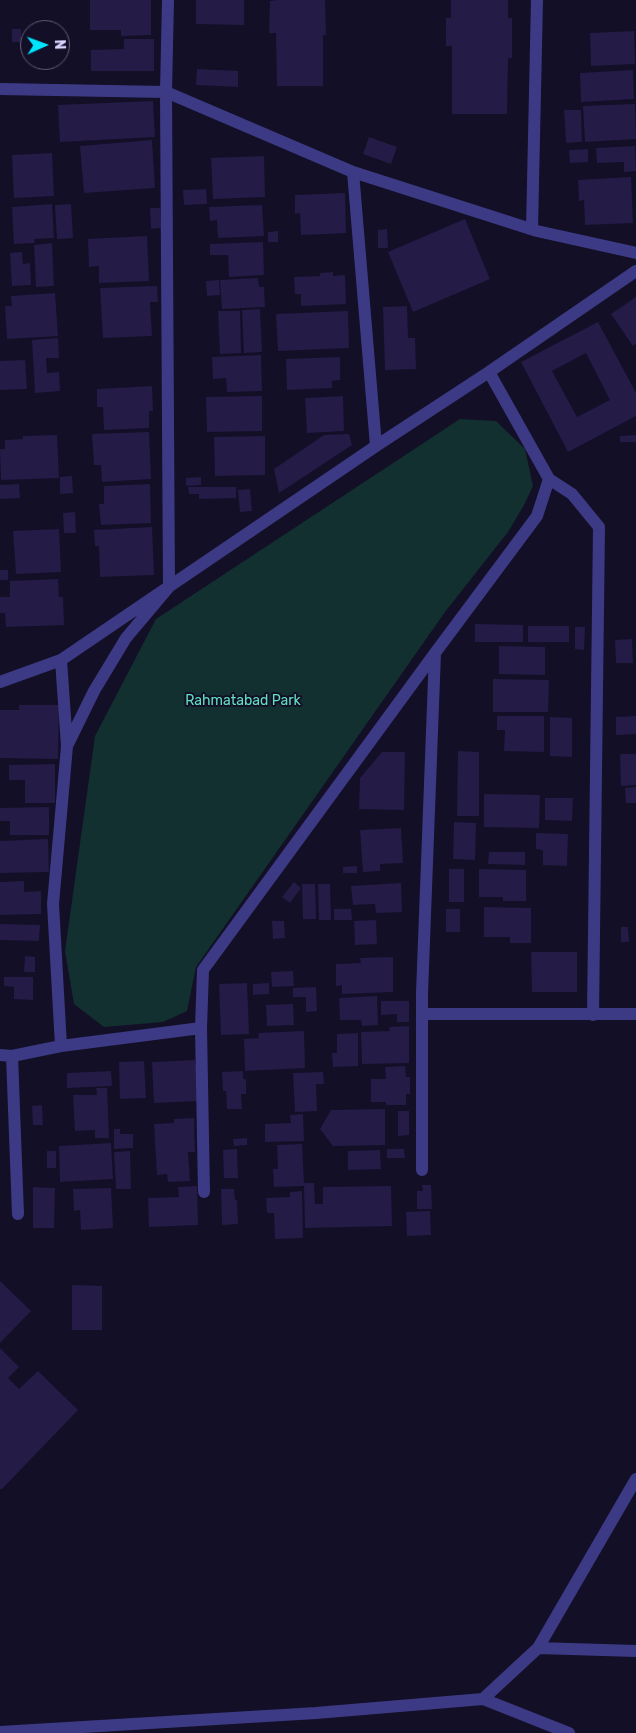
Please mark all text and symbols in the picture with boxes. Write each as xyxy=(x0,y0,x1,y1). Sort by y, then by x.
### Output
north arrow xyxy=(20,20,70,70)
text: N xyxy=(51,39,68,50)
park label: Rahmatabad Park xyxy=(185,693,301,709)

